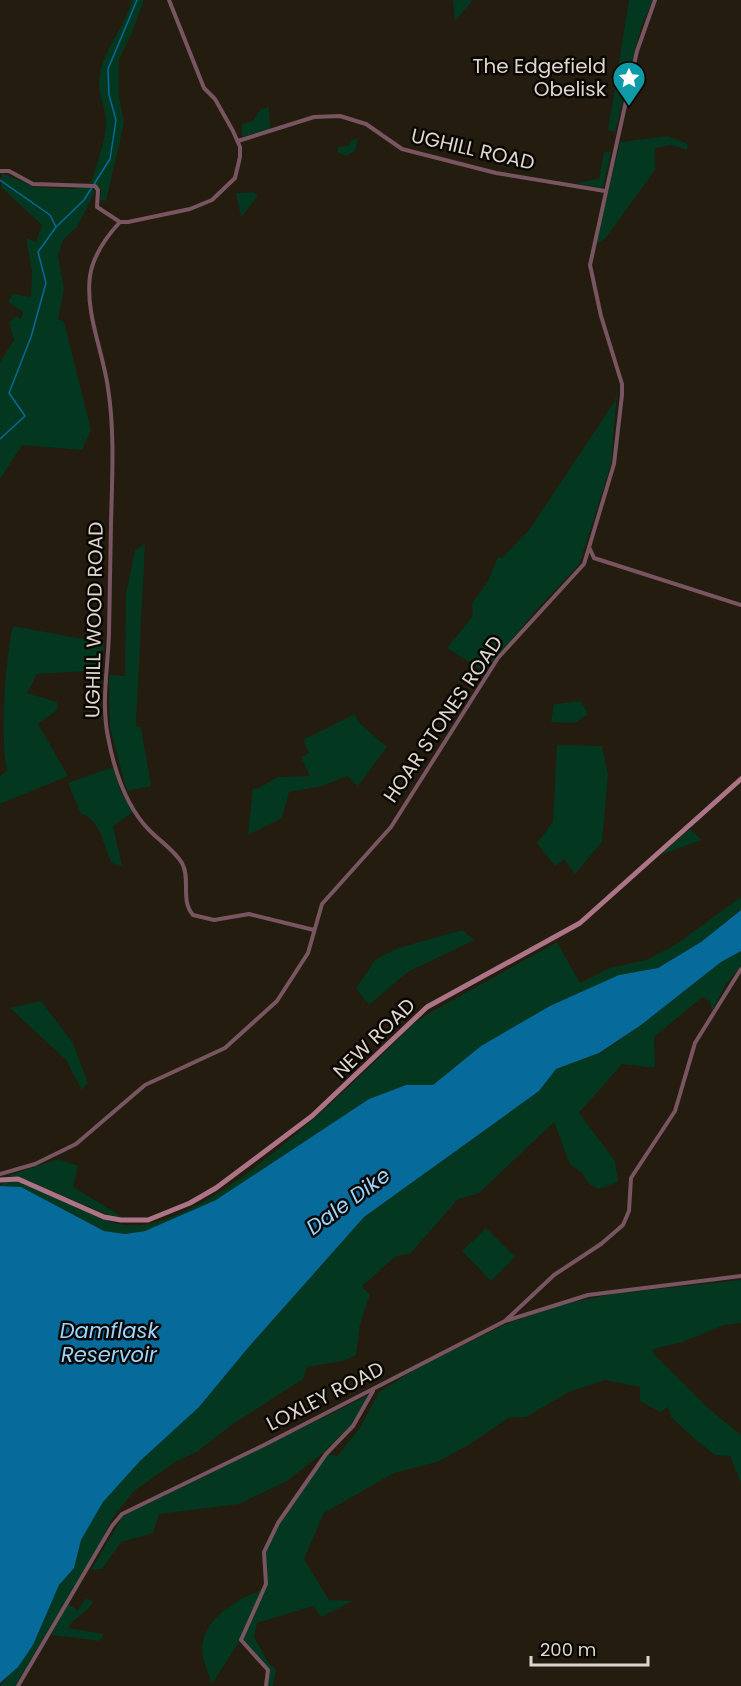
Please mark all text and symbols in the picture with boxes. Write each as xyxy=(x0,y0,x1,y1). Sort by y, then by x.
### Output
place label: The Edgefield Obelisk xyxy=(473,52,607,103)
place icon: The Edgefield Obelisk xyxy=(611,60,647,107)
street label: UGHILL ROAD xyxy=(408,121,538,177)
street label: UGHILL WOOD ROAD xyxy=(78,522,110,718)
street label: HOAR STONES ROAD xyxy=(377,630,509,808)
street label: NEW ROAD xyxy=(327,992,421,1084)
water label: Dale Dike xyxy=(300,1161,396,1241)
water label: Damflask Reservoir xyxy=(60,1316,160,1369)
street label: LOXLEY ROAD xyxy=(262,1354,388,1438)
scale bar xyxy=(531,1629,648,1667)
text: 200 m xyxy=(540,1637,596,1662)

